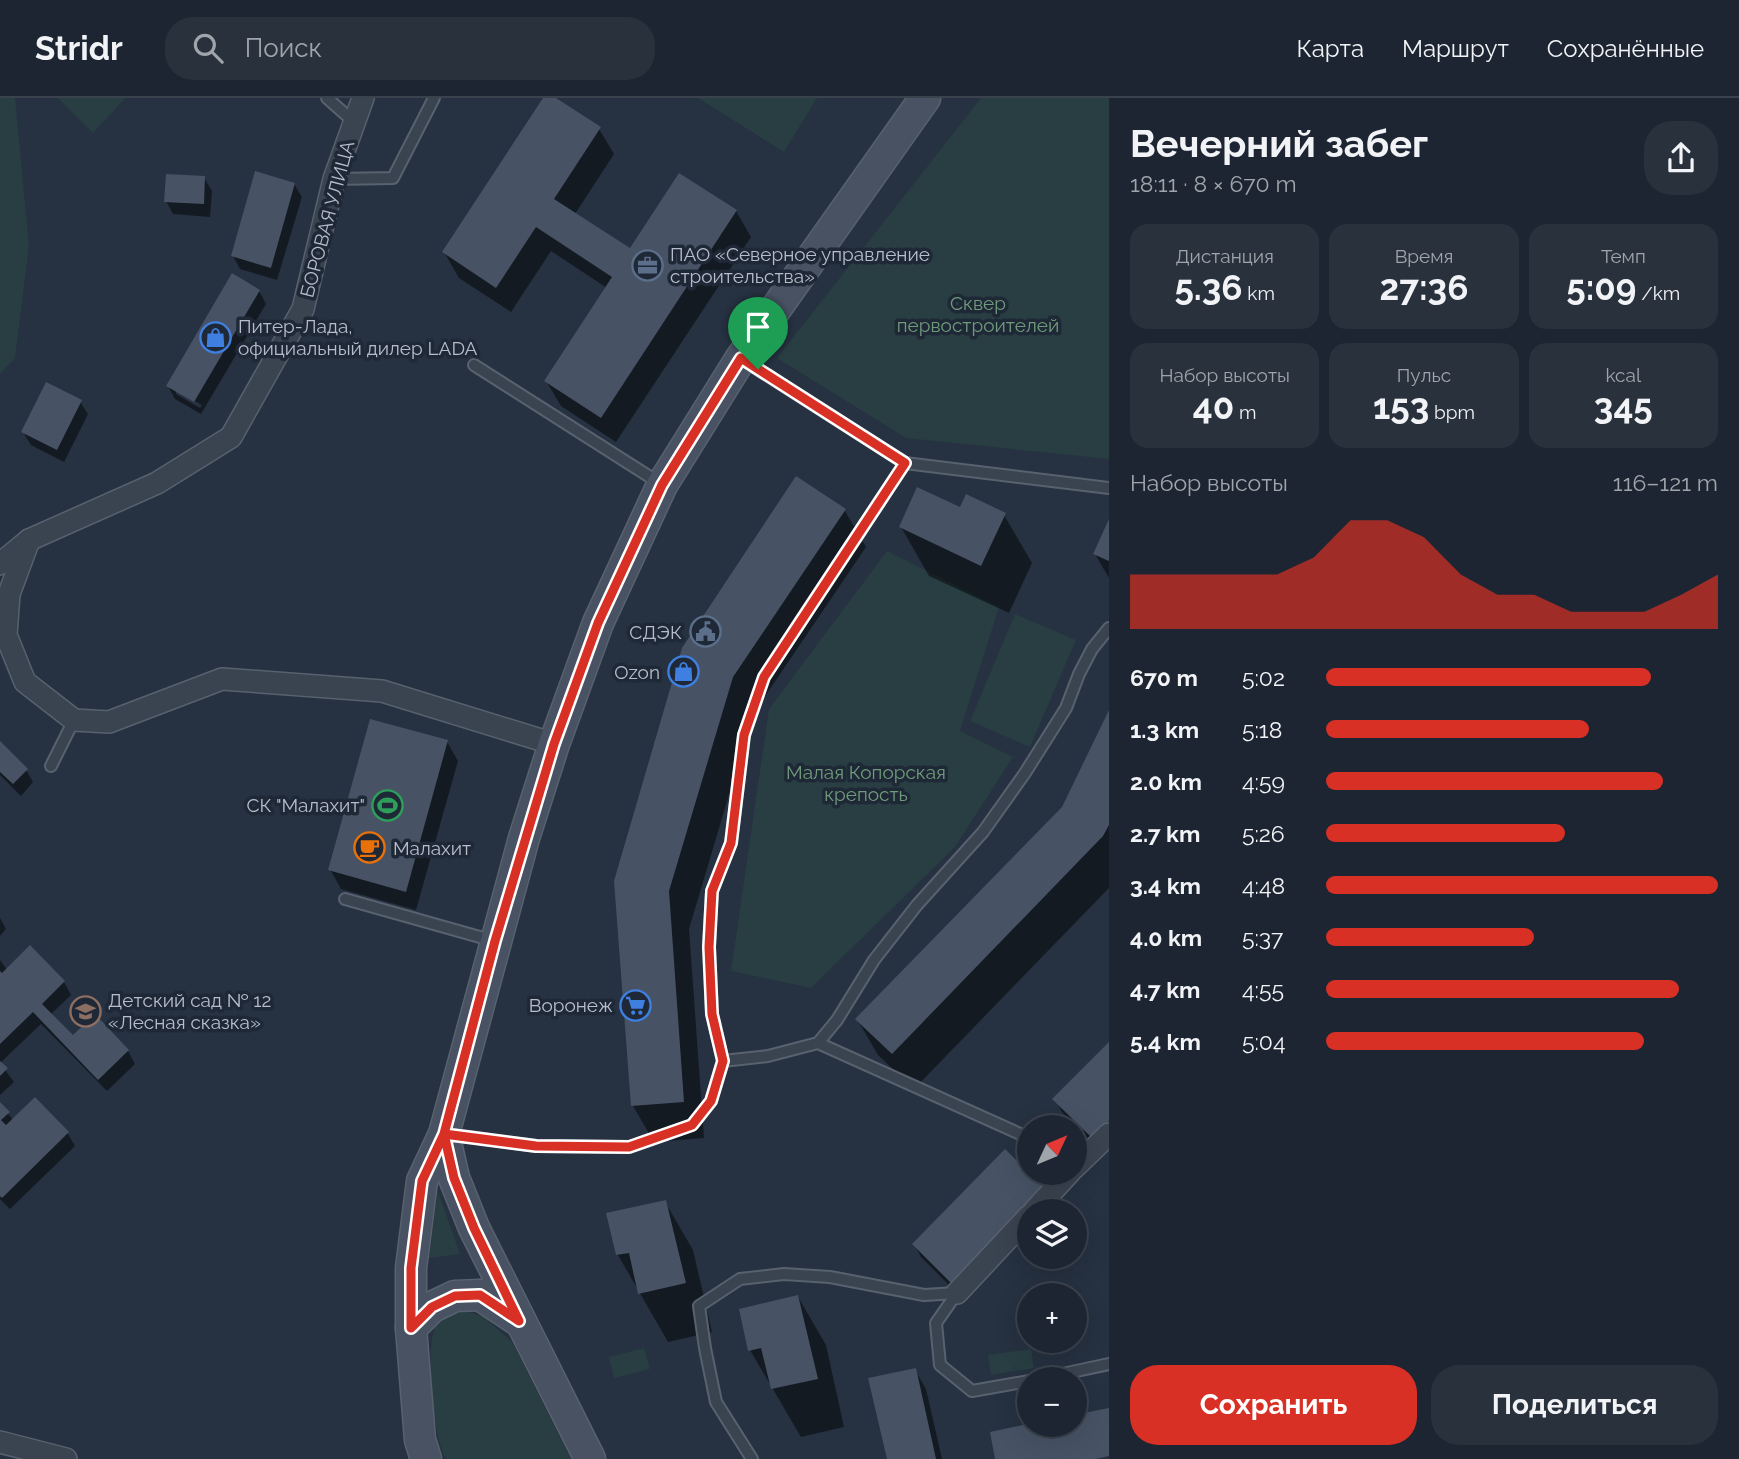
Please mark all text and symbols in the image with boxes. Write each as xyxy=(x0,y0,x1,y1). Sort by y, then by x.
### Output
search box xyxy=(165,17,655,80)
text: Stridr xyxy=(35,29,123,68)
icon: search xyxy=(189,29,227,67)
text: Поиск xyxy=(245,33,322,63)
text: Карта xyxy=(1296,34,1364,63)
text: Маршрут xyxy=(1402,34,1509,63)
text: Сохранённые xyxy=(1547,34,1704,63)
text: Вечерний забег xyxy=(1130,121,1428,166)
button: share xyxy=(1644,121,1718,195)
street label: БОРОВАЯ УЛИЦА xyxy=(295,138,359,300)
text: 18:11 · 8 × 670 m xyxy=(1130,170,1297,197)
place label: ПАО «Северное управление строительства» xyxy=(670,243,930,287)
text: Дистанция xyxy=(1175,245,1274,267)
text: Время xyxy=(1395,245,1453,267)
text: Темп xyxy=(1601,245,1646,267)
office icon: ПАО «Северное управление строительства» xyxy=(630,248,664,282)
text: 5.36 xyxy=(1174,267,1242,308)
text: 27:36 xyxy=(1380,267,1468,308)
text: 5:09 xyxy=(1566,267,1636,308)
text: km xyxy=(1242,282,1275,304)
text: /km xyxy=(1636,282,1680,304)
park label: Сквер первостроителей xyxy=(897,292,1059,336)
pin xyxy=(728,297,788,369)
icon: arrive xyxy=(739,308,777,346)
place label: Питер-Лада, официальный дилер LADA xyxy=(238,315,478,359)
shop icon: Питер-Лада, официальный дилер LADA xyxy=(198,320,232,354)
text: Набор высоты xyxy=(1159,364,1290,386)
text: Пульс xyxy=(1397,364,1451,386)
text: kcal xyxy=(1606,364,1641,386)
text: 40 xyxy=(1193,386,1234,427)
text: 153 xyxy=(1373,386,1429,427)
text: 345 xyxy=(1594,386,1653,427)
text: m xyxy=(1234,401,1257,423)
text: bpm xyxy=(1429,401,1475,423)
text: Набор высоты xyxy=(1130,469,1288,496)
text: 116–121 m xyxy=(1613,469,1718,496)
public building icon: СДЭК xyxy=(688,615,722,649)
place label: СДЭК xyxy=(629,621,682,643)
shop icon: Ozon xyxy=(666,655,700,689)
place label: Ozon xyxy=(614,661,660,683)
text: 670 m xyxy=(1130,664,1198,691)
text: 5:02 xyxy=(1242,664,1285,691)
text: 1.3 km xyxy=(1130,716,1199,743)
text: 5:18 xyxy=(1242,716,1282,743)
park label: Малая Копорская крепость xyxy=(786,761,946,805)
text: 2.0 km xyxy=(1130,768,1202,795)
text: 4:59 xyxy=(1242,768,1285,795)
sports icon: СК "Малахит" xyxy=(371,788,405,822)
place label: СК "Малахит" xyxy=(247,794,365,816)
text: 2.7 km xyxy=(1130,820,1200,847)
text: 5:26 xyxy=(1242,820,1285,847)
cafe icon: Малахит xyxy=(353,831,387,865)
place label: Малахит xyxy=(393,837,471,859)
text: 3.4 km xyxy=(1130,872,1201,899)
text: 4:48 xyxy=(1242,872,1285,899)
text: 4.0 km xyxy=(1130,924,1202,951)
text: 5:37 xyxy=(1242,924,1283,951)
text: 4.7 km xyxy=(1130,976,1201,1003)
text: 4:55 xyxy=(1242,976,1284,1003)
supermarket icon: Воронеж xyxy=(619,988,653,1022)
place label: Детский сад № 12 «Лесная сказка» xyxy=(108,989,271,1033)
school or university icon: Детский сад № 12 «Лесная сказка» xyxy=(68,994,102,1028)
place label: Воронеж xyxy=(529,994,613,1016)
text: 5.4 km xyxy=(1130,1028,1201,1055)
text: 5:04 xyxy=(1242,1028,1286,1055)
north arrow xyxy=(1017,1115,1087,1185)
map controls xyxy=(1017,1115,1087,1437)
button: layers xyxy=(1017,1199,1087,1269)
button: + xyxy=(1017,1283,1087,1353)
button: Сохранить xyxy=(1130,1365,1417,1445)
button: Поделиться xyxy=(1431,1365,1718,1445)
button: − xyxy=(1017,1367,1087,1437)

